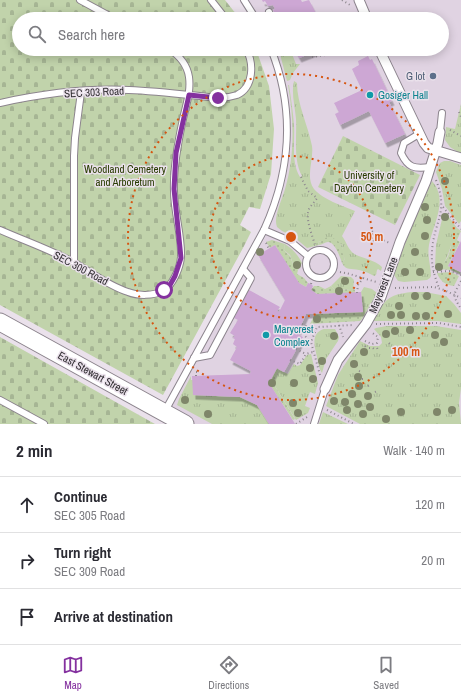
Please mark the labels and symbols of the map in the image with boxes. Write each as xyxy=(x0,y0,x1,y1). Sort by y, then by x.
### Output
place label: G lot xyxy=(406,69,425,83)
marker: G lot xyxy=(428,71,438,81)
street label: SEC 303 Road xyxy=(64,83,124,101)
place label: Gosiger Hall xyxy=(378,88,428,102)
route end xyxy=(209,89,227,107)
marker: Gosiger Hall xyxy=(365,90,375,100)
park label: Woodland Cemetery and Arboretum xyxy=(84,162,167,189)
park label: University of Dayton Cemetery xyxy=(334,168,405,195)
text: 50 m xyxy=(361,229,383,245)
centre of rings xyxy=(284,230,298,244)
street label: SEC 300 Road xyxy=(51,248,111,288)
street label: Maycrest Lane xyxy=(365,255,401,315)
route start xyxy=(155,281,173,299)
place label: Marycrest Complex xyxy=(274,322,314,349)
marker: Marycrest Complex xyxy=(261,330,271,340)
text: 100 m xyxy=(392,344,420,360)
street label: East Stewart Street xyxy=(56,348,131,398)

